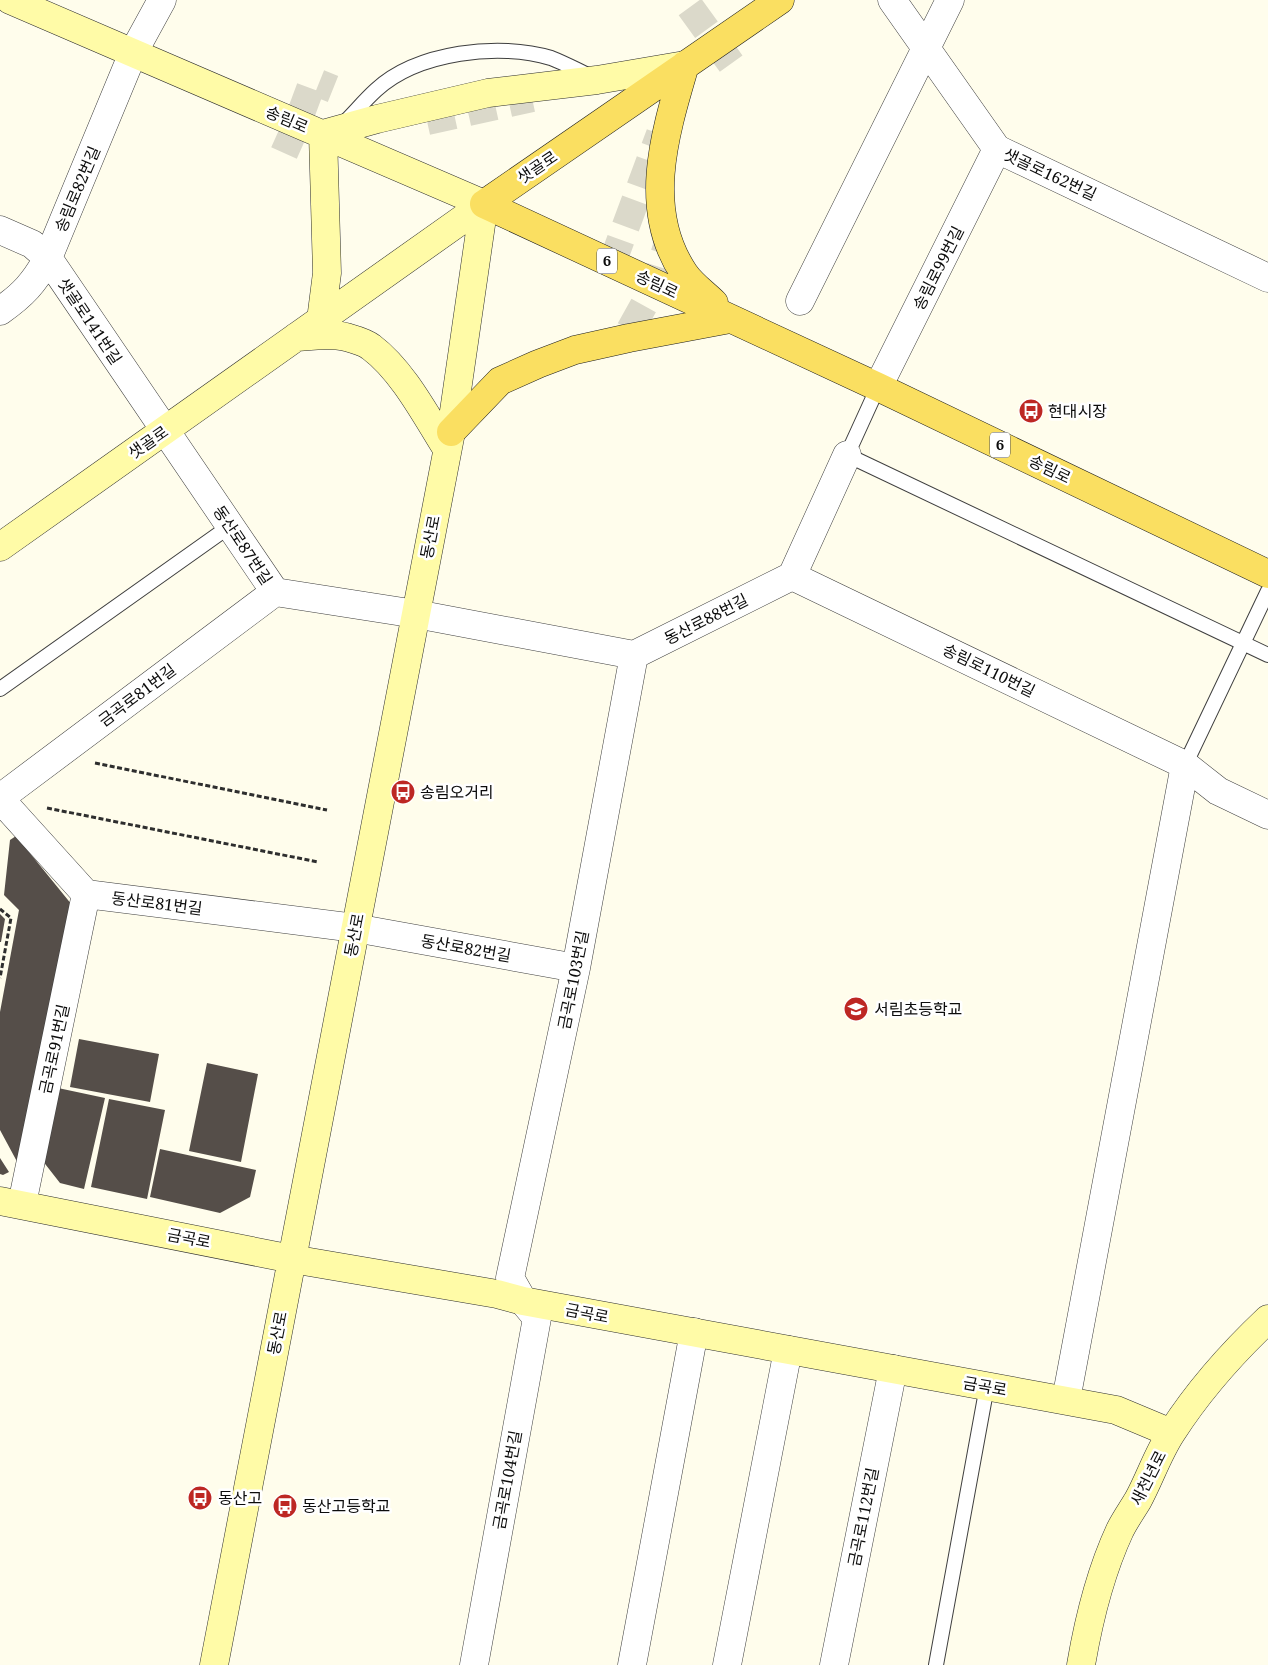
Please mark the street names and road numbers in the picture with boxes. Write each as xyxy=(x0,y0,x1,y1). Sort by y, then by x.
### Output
street label: 송림로 xyxy=(262,100,312,138)
street label: 송림로82번길 xyxy=(49,143,105,235)
street label: 샛골로162번길 xyxy=(1000,143,1100,205)
street label: 샛골로 xyxy=(513,145,562,188)
street label: 송림로99번길 xyxy=(907,222,969,314)
road number: 6 xyxy=(597,248,617,274)
street label: 송림로 xyxy=(632,265,682,303)
street label: 샛골로141번길 xyxy=(53,273,127,369)
street label: 샛골로 xyxy=(124,420,173,464)
road number: 6 xyxy=(990,432,1010,458)
street label: 송림로 xyxy=(1025,449,1075,489)
street label: 동산로87번길 xyxy=(208,501,278,589)
street label: 동산로 xyxy=(415,513,445,561)
street label: 동산로88번길 xyxy=(660,588,752,650)
street label: 송림로110번길 xyxy=(939,638,1039,702)
street label: 금곡로81번길 xyxy=(94,659,180,731)
street label: 동산로81번길 xyxy=(110,887,204,919)
street label: 동산로 xyxy=(339,911,369,959)
street label: 동산로82번길 xyxy=(419,929,513,967)
street label: 금곡로103번길 xyxy=(553,929,593,1031)
street label: 금곡로91번길 xyxy=(34,1002,74,1096)
street label: 금곡로 xyxy=(165,1223,213,1253)
street label: 금곡로 xyxy=(563,1298,611,1328)
street label: 동산로 xyxy=(262,1309,292,1357)
street label: 금곡로 xyxy=(961,1371,1009,1401)
street label: 금곡로104번길 xyxy=(487,1429,527,1531)
street label: 새천년로 xyxy=(1125,1447,1171,1509)
street label: 금곡로112번길 xyxy=(843,1466,883,1568)

